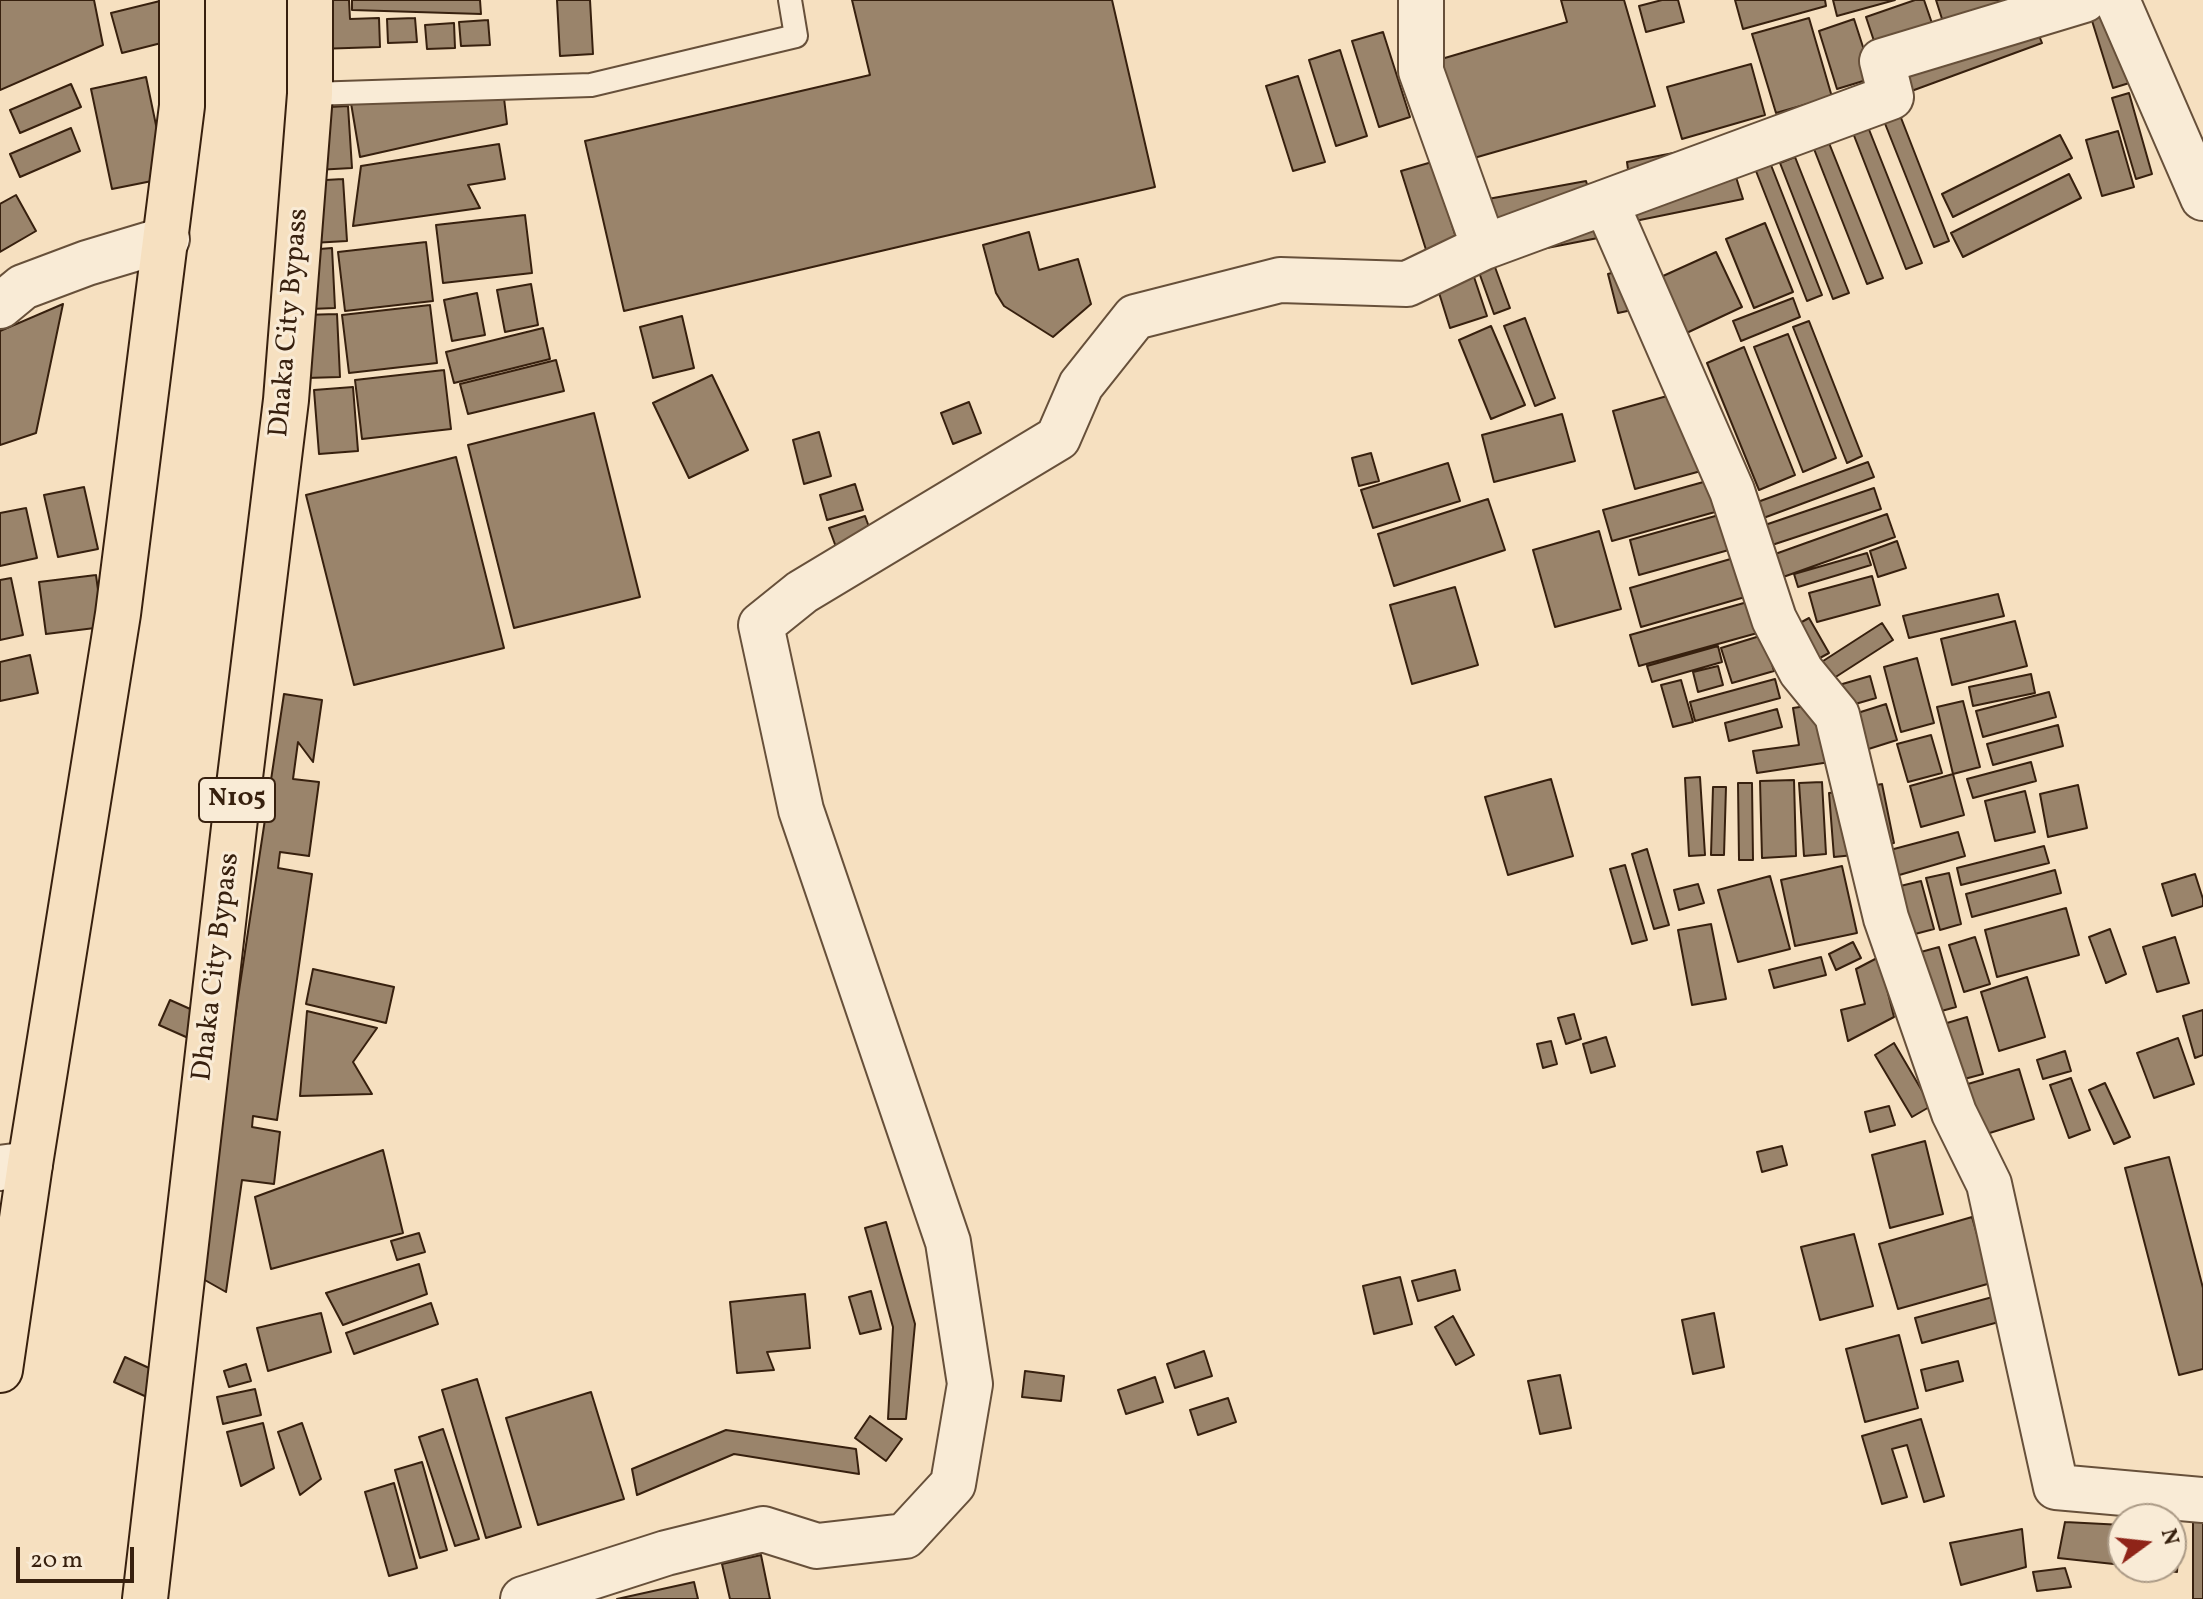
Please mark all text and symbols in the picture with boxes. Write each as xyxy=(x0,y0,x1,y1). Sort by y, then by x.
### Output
street label: Dhaka City Bypass xyxy=(264,207,318,439)
road number: N105 xyxy=(199,778,275,822)
street label: Dhaka City Bypass xyxy=(187,851,249,1083)
north arrow xyxy=(2107,1503,2187,1583)
text: N xyxy=(2152,1525,2186,1549)
scale bar xyxy=(20,1531,138,1581)
text: 20 m xyxy=(30,1544,83,1578)

